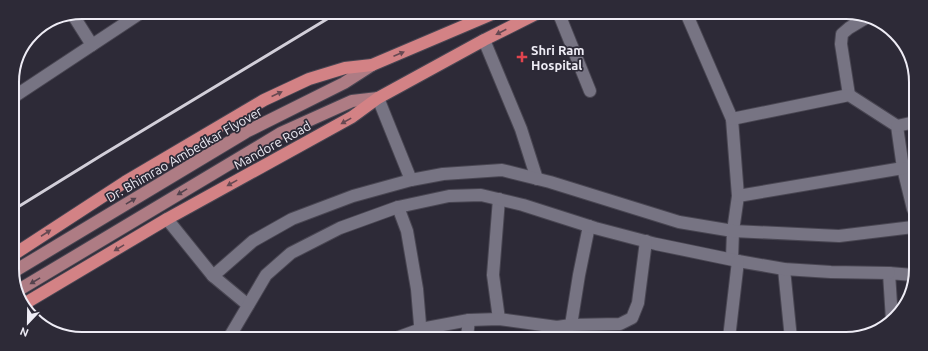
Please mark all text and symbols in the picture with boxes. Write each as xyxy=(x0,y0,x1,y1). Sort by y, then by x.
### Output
one-way arrow xyxy=(496,28,507,35)
place label: Shri Ram Hospital xyxy=(531,43,585,72)
one-way arrow xyxy=(394,50,406,56)
marker: Shri Ram Hospital xyxy=(516,51,528,63)
one-way arrow xyxy=(271,91,283,97)
street label: Dr. Bhimrao Ambedkar Flyover xyxy=(104,104,264,204)
one-way arrow xyxy=(340,117,351,124)
street label: Mandore Road xyxy=(231,118,313,172)
one-way arrow xyxy=(226,180,237,187)
one-way arrow xyxy=(176,189,188,196)
one-way arrow xyxy=(125,198,137,205)
one-way arrow xyxy=(40,230,52,237)
one-way arrow xyxy=(113,244,125,251)
one-way arrow xyxy=(29,277,41,284)
north arrow xyxy=(8,303,48,343)
text: N xyxy=(18,325,30,339)

